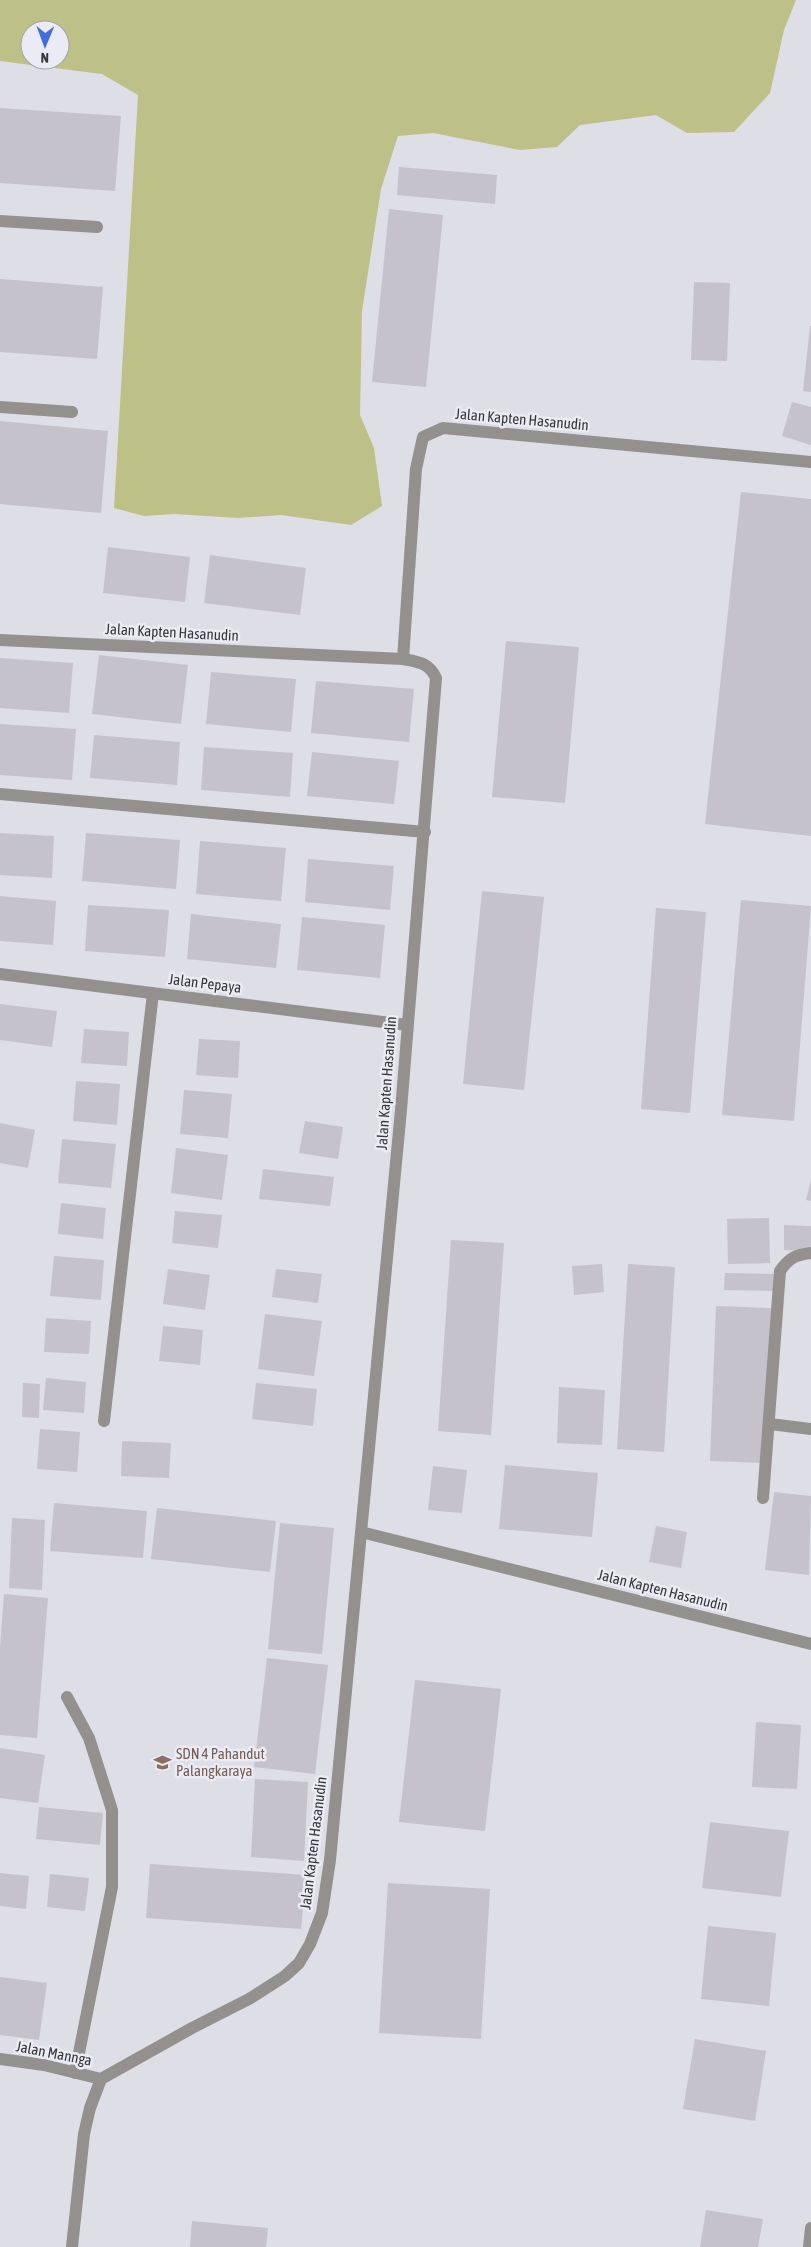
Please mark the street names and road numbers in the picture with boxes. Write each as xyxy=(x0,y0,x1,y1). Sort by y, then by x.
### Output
street label: Jalan Kapten Hasanudin xyxy=(455,405,589,433)
street label: Jalan Kapten Hasanudin xyxy=(105,620,239,644)
street label: Jalan Pepaya xyxy=(168,970,242,996)
street label: Jalan Kapten Hasanudin xyxy=(373,1016,399,1150)
street label: Jalan Kapten Hasanudin xyxy=(596,1566,730,1614)
street label: Jalan Kapten Hasanudin xyxy=(296,1776,330,1910)
street label: Jalan Mannga xyxy=(15,2037,93,2069)

